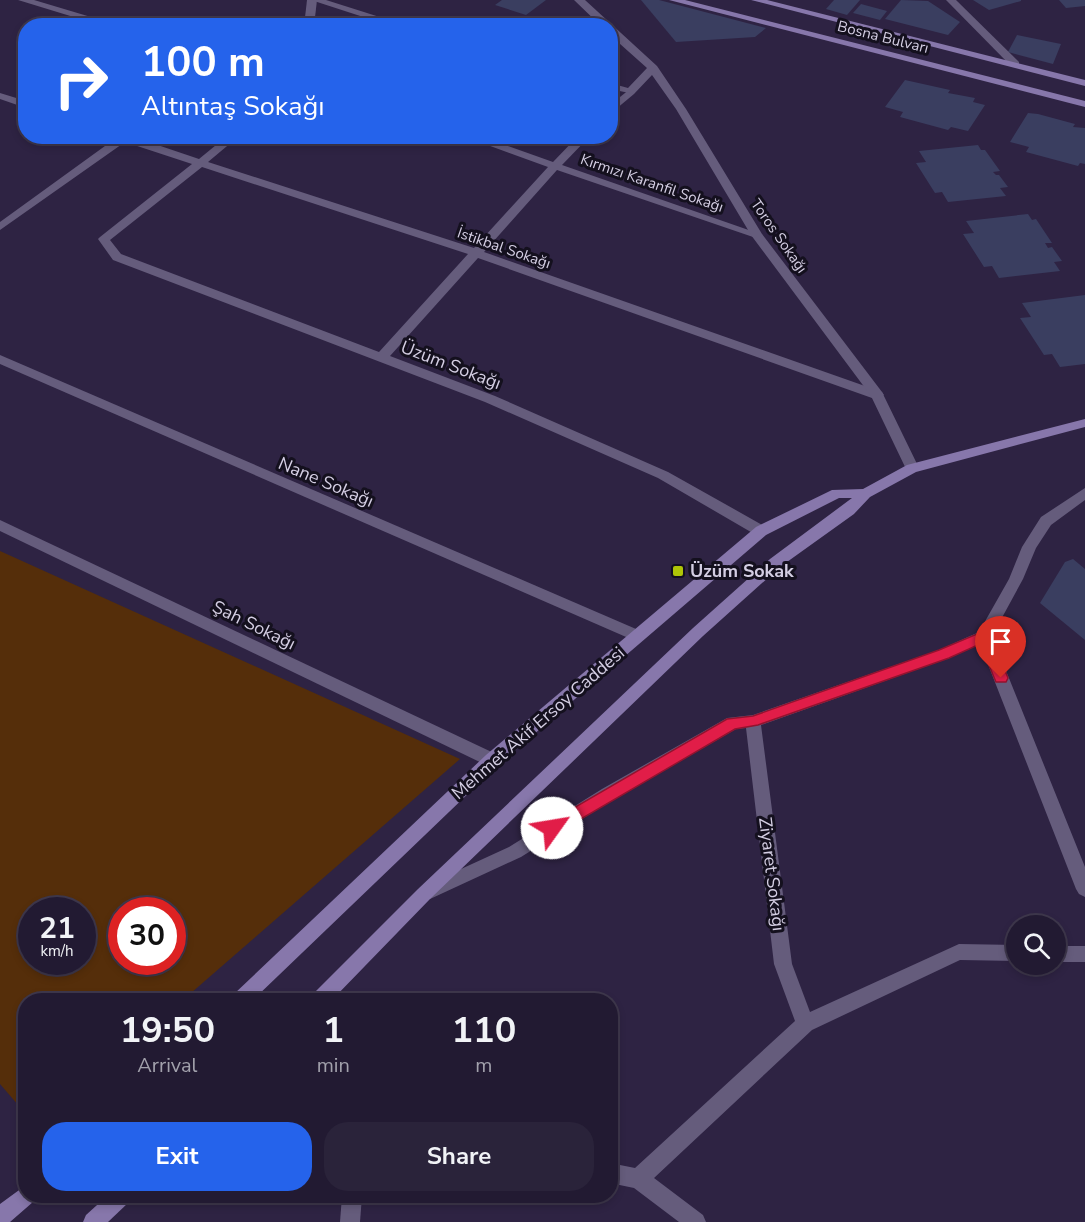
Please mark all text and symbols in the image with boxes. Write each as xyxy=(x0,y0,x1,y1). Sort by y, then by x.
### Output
street label: Bosna Bulvarı xyxy=(835,16,931,58)
text: 100 m xyxy=(141,34,265,91)
icon: right xyxy=(42,42,120,120)
text: Altıntaş Sokağı xyxy=(141,88,325,125)
street label: Kırmızı Karanfil Sokağı xyxy=(578,149,726,217)
street label: Toros Sokağı xyxy=(746,195,812,277)
street label: İstikbal Sokağı xyxy=(455,223,553,273)
street label: Üzüm Sokağı xyxy=(397,335,505,395)
street label: Nane Sokağı xyxy=(275,451,377,513)
place label: Üzüm Sokak xyxy=(690,559,794,583)
marker: Üzüm Sokak xyxy=(671,564,685,578)
street label: Şah Sokağı xyxy=(208,595,300,655)
pin xyxy=(975,616,1026,678)
icon: arrive xyxy=(984,625,1017,658)
street label: Mehmet Akif Ersoy Caddesi xyxy=(446,641,630,805)
position arrow xyxy=(520,796,584,860)
street label: Ziyaret Sokağı xyxy=(753,816,791,932)
speed limit sign: 30 xyxy=(108,897,186,975)
text: 21 xyxy=(39,908,75,949)
map controls xyxy=(1006,915,1066,975)
button: search xyxy=(1006,915,1066,975)
text: km/h xyxy=(40,941,74,961)
text: 19:50 xyxy=(120,1006,215,1055)
text: 1 xyxy=(322,1006,344,1055)
text: 110 xyxy=(451,1006,516,1055)
text: Arrival xyxy=(137,1052,197,1079)
text: min xyxy=(317,1052,350,1079)
text: m xyxy=(475,1052,492,1079)
button: Exit xyxy=(42,1122,312,1191)
button: Share xyxy=(324,1122,594,1191)

